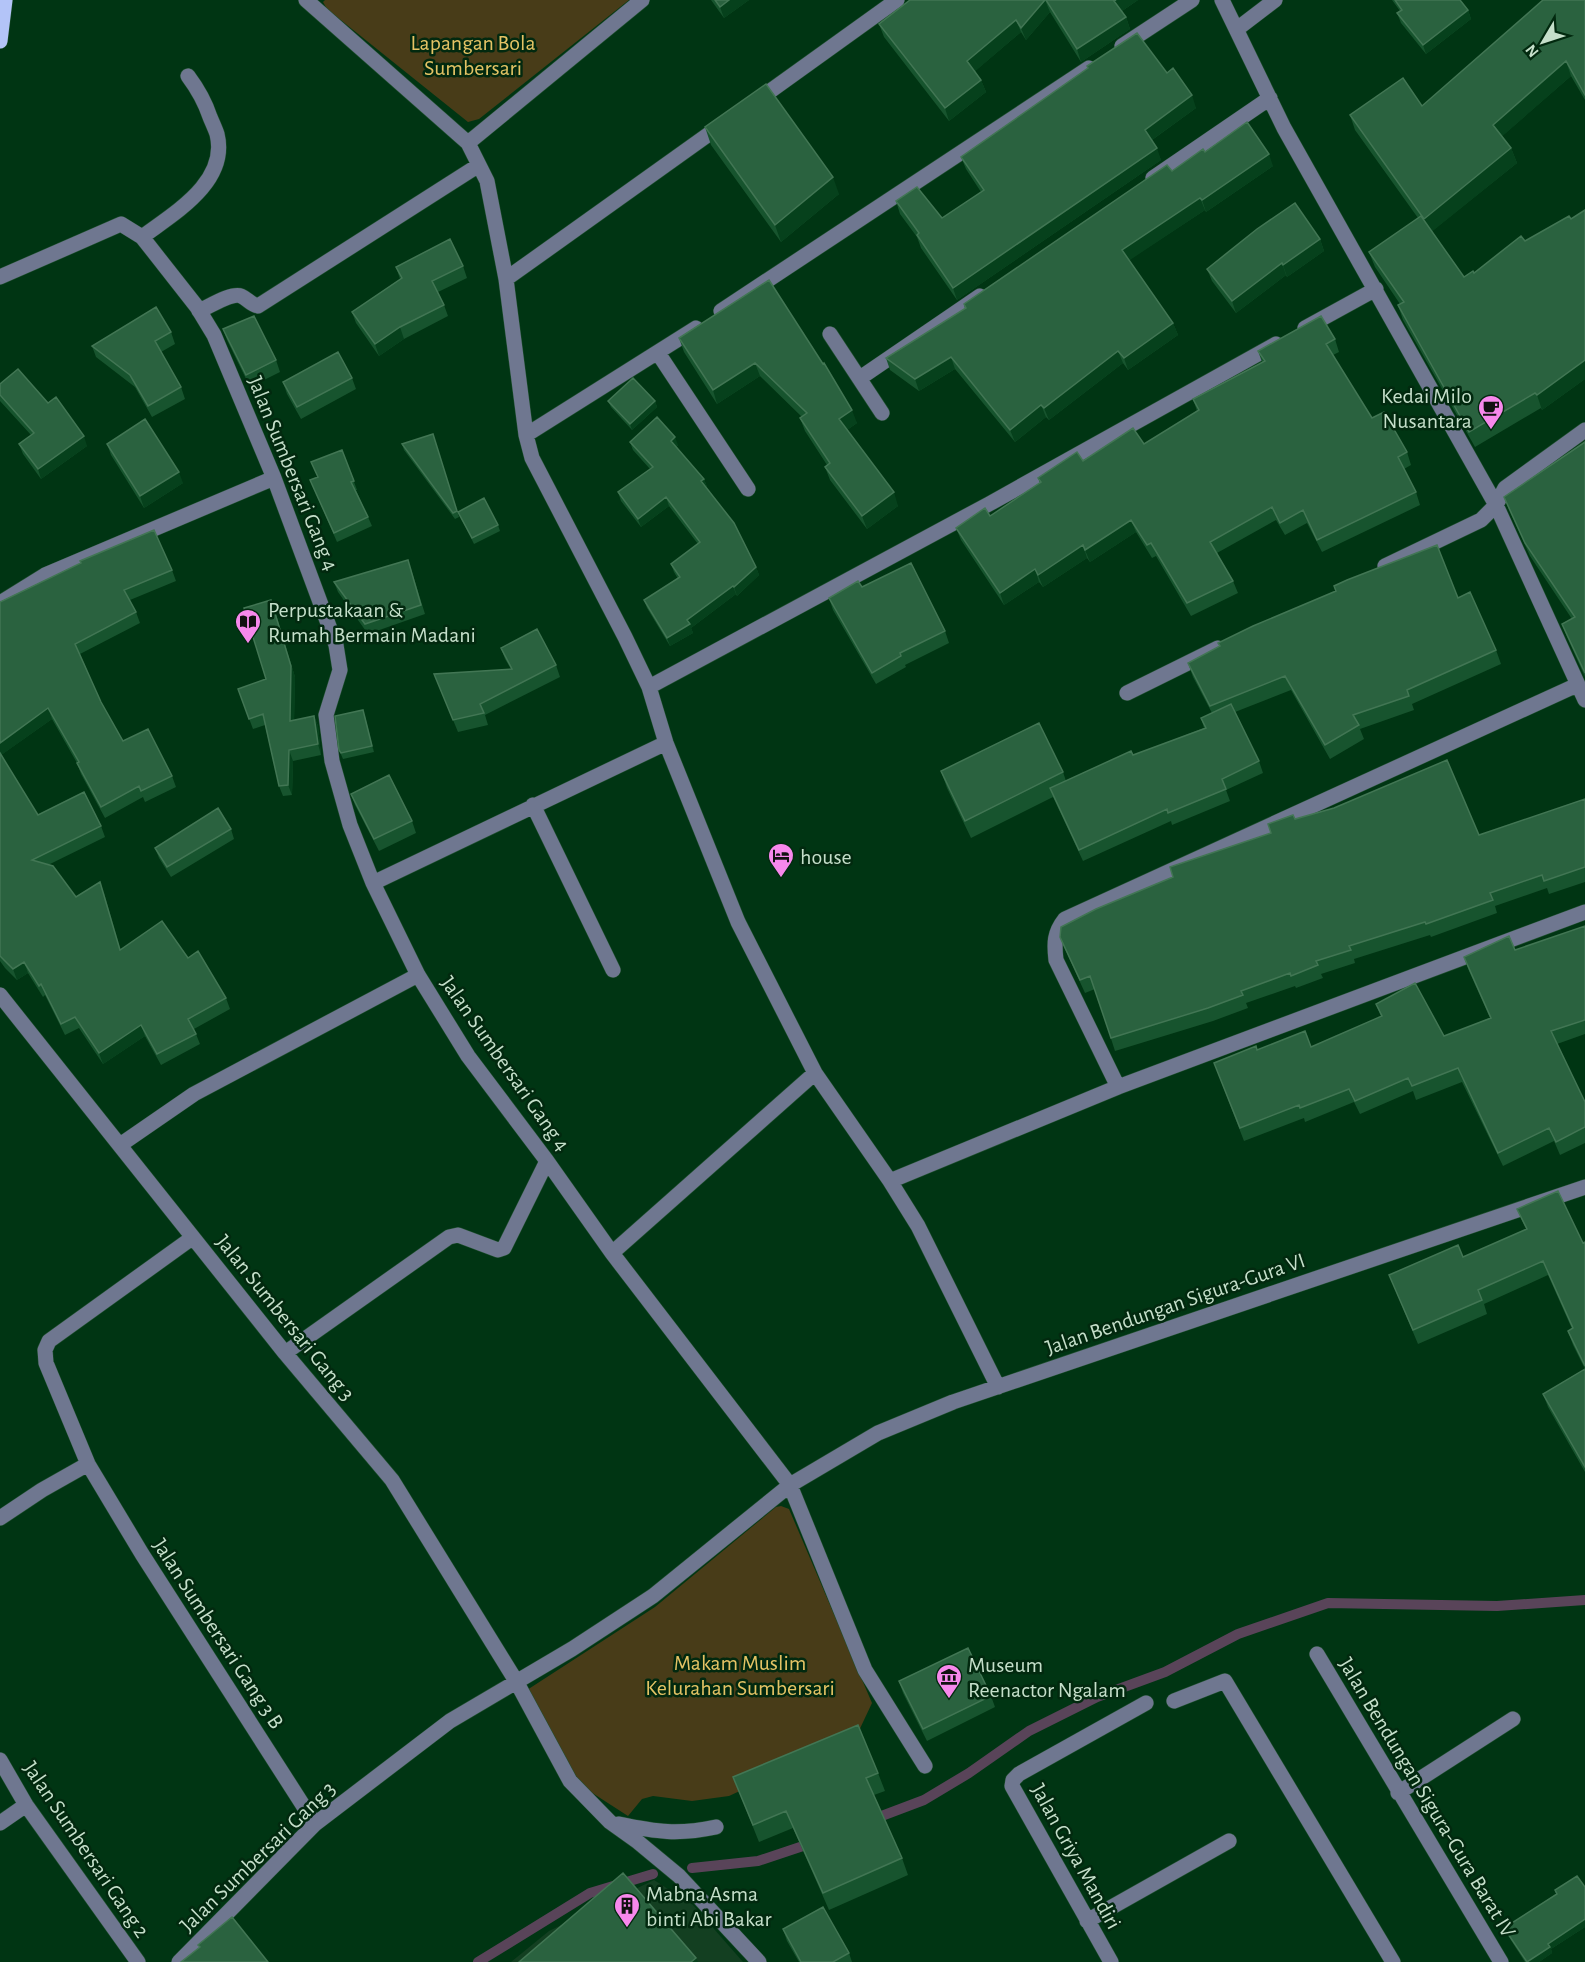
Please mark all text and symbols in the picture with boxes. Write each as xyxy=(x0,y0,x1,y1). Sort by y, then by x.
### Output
north arrow xyxy=(1513,12,1573,72)
park label: Lapangan Bola Sumbersari xyxy=(410,32,536,79)
text: N xyxy=(1522,41,1542,60)
street label: Jalan Sumbersari Gang 4 xyxy=(244,373,342,574)
place label: Kedai Milo Nusantara xyxy=(1381,385,1472,432)
cafe icon: Kedai Milo Nusantara xyxy=(1476,393,1506,431)
place label: Perpustakaan & Rumah Bermain Madani xyxy=(268,599,476,646)
library icon: Perpustakaan & Rumah Bermain Madani xyxy=(233,607,263,645)
hotel icon: house xyxy=(766,841,796,879)
place label: house xyxy=(800,846,852,868)
street label: Jalan Sumbersari Gang 4 xyxy=(437,972,574,1155)
street label: Jalan Sumbersari Gang 3 xyxy=(212,1231,359,1405)
street label: Jalan Bendungan Sigura-Gura VI xyxy=(1043,1249,1308,1359)
street label: Jalan Sumbersari Gang 3 B xyxy=(149,1535,288,1733)
park label: Makam Muslim Kelurahan Sumbersari xyxy=(645,1652,835,1699)
place label: Museum Reenactor Ngalam xyxy=(968,1654,1126,1701)
street label: Jalan Bendungan Sigura-Gura Barat IV xyxy=(1335,1654,1520,1942)
museum icon: Museum Reenactor Ngalam xyxy=(934,1662,964,1700)
street label: Jalan Sumbersari Gang 2 xyxy=(19,1758,153,1942)
street label: Jalan Sumbersari Gang 3 xyxy=(176,1777,340,1936)
street label: Jalan Griya Mandiri xyxy=(1027,1780,1125,1933)
place label: Mabna Asma binti Abi Bakar xyxy=(646,1883,772,1930)
building icon: Mabna Asma binti Abi Bakar xyxy=(612,1891,642,1929)

